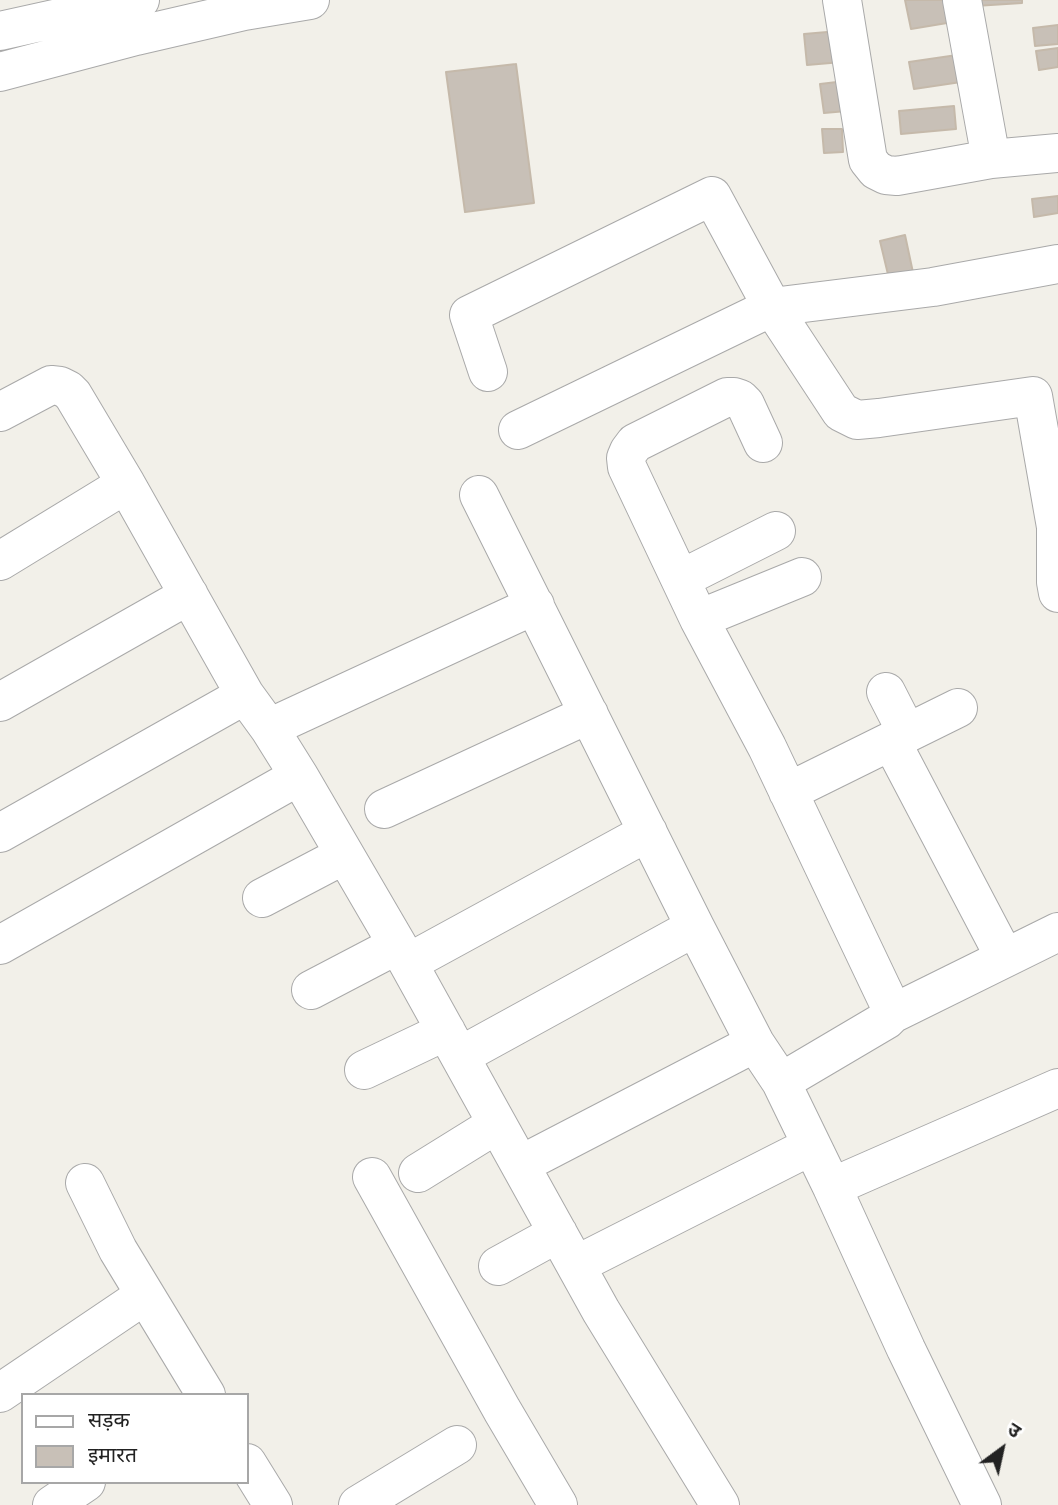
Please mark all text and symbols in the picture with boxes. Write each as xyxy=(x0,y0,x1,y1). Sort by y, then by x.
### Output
legend xyxy=(21,1393,248,1484)
text: सड़क xyxy=(88,1408,130,1433)
north arrow xyxy=(967,1414,1037,1484)
text: उ xyxy=(1003,1418,1025,1444)
text: इमारत xyxy=(88,1443,137,1468)

